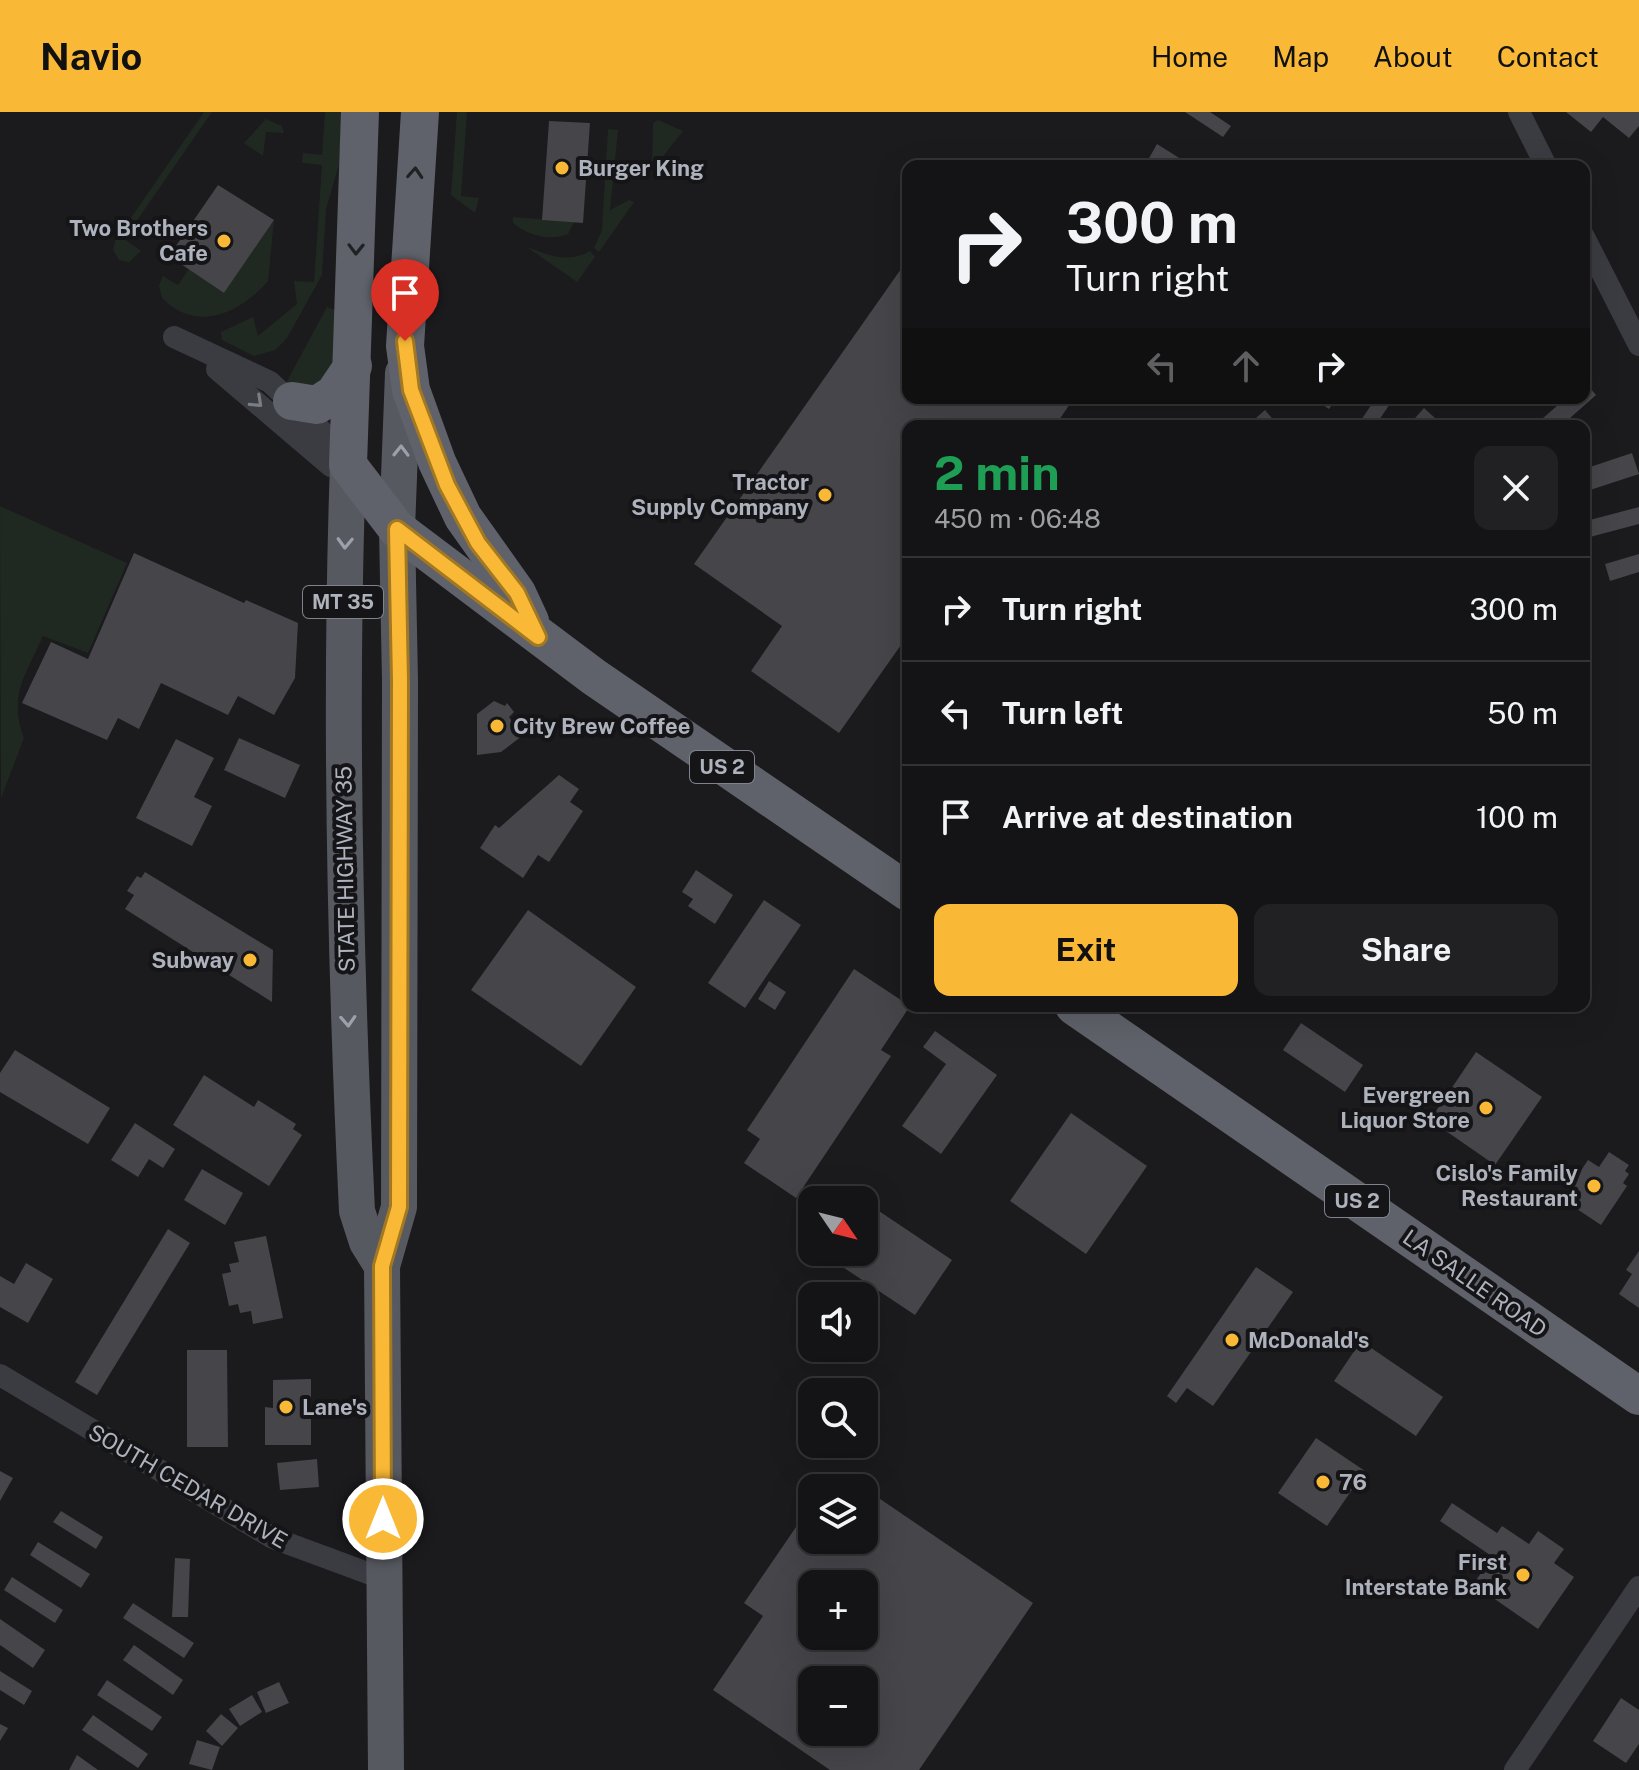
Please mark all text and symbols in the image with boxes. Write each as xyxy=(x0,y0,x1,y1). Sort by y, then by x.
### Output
text: Navio xyxy=(40,34,142,79)
text: Home xyxy=(1151,40,1228,73)
text: Map xyxy=(1272,40,1329,73)
text: About xyxy=(1373,40,1453,73)
text: Contact xyxy=(1497,40,1599,73)
place label: Burger King xyxy=(578,155,704,181)
marker: Burger King xyxy=(553,159,571,177)
one-way arrow xyxy=(406,167,423,180)
text: 300 m xyxy=(1066,190,1238,256)
icon: right xyxy=(934,192,1038,296)
place label: Two Brothers Cafe xyxy=(69,215,208,266)
marker: Two Brothers Cafe xyxy=(215,232,233,250)
one-way arrow xyxy=(347,243,364,256)
text: Turn right xyxy=(1066,257,1229,299)
pin xyxy=(371,259,439,341)
icon: arrive xyxy=(383,271,427,315)
icon: left xyxy=(1140,344,1184,388)
icon: ahead xyxy=(1224,344,1268,388)
icon: right xyxy=(1308,344,1352,388)
one-way arrow xyxy=(248,393,262,408)
one-way arrow xyxy=(392,444,409,457)
text: 2 min xyxy=(934,444,1060,501)
button: close xyxy=(1474,446,1558,530)
place label: Tractor Supply Company xyxy=(631,469,810,520)
marker: Tractor Supply Company xyxy=(816,486,834,504)
text: 450 m · 06:48 xyxy=(934,503,1101,534)
one-way arrow xyxy=(337,537,354,550)
road number: MT 35 xyxy=(303,586,383,618)
icon: right xyxy=(934,587,978,631)
text: Turn right xyxy=(1002,591,1142,627)
text: 300 m xyxy=(1470,591,1558,627)
icon: left xyxy=(934,691,978,735)
text: Turn left xyxy=(1002,695,1123,731)
text: 50 m xyxy=(1487,695,1558,731)
place label: City Brew Coffee xyxy=(513,713,690,739)
marker: City Brew Coffee xyxy=(488,717,506,735)
road number: US 2 xyxy=(690,751,754,783)
street label: STATE HIGHWAY 35 xyxy=(330,766,360,972)
icon: arrive xyxy=(934,795,978,839)
text: Arrive at destination xyxy=(1002,799,1293,835)
text: 100 m xyxy=(1476,799,1558,835)
button: Exit xyxy=(934,904,1238,996)
button: Share xyxy=(1254,904,1558,996)
place label: Subway xyxy=(151,947,235,973)
marker: Subway xyxy=(241,951,259,969)
one-way arrow xyxy=(339,1015,356,1028)
place label: Evergreen Liquor Store xyxy=(1340,1082,1470,1133)
marker: Evergreen Liquor Store xyxy=(1477,1099,1495,1117)
place label: Cislo's Family Restaurant xyxy=(1436,1160,1579,1211)
marker: Cislo's Family Restaurant xyxy=(1585,1177,1603,1195)
road number: US 2 xyxy=(1325,1185,1389,1217)
north arrow xyxy=(798,1186,878,1266)
map controls xyxy=(798,1186,878,1746)
street label: LA SALLE ROAD xyxy=(1398,1224,1552,1342)
button: sound xyxy=(798,1282,878,1362)
place label: McDonald's xyxy=(1248,1327,1369,1353)
marker: McDonald's xyxy=(1223,1331,1241,1349)
button: search xyxy=(798,1378,878,1458)
place label: Lane's xyxy=(302,1394,367,1420)
marker: Lane's xyxy=(277,1398,295,1416)
street label: SOUTH CEDAR DRIVE xyxy=(84,1418,292,1554)
place label: 76 xyxy=(1339,1469,1367,1495)
marker: 76 xyxy=(1314,1473,1332,1491)
button: layers xyxy=(798,1474,878,1554)
position arrow xyxy=(341,1477,425,1561)
place label: First Interstate Bank xyxy=(1345,1549,1507,1600)
marker: First Interstate Bank xyxy=(1514,1566,1532,1584)
button: + xyxy=(798,1570,878,1650)
button: − xyxy=(798,1666,878,1746)

